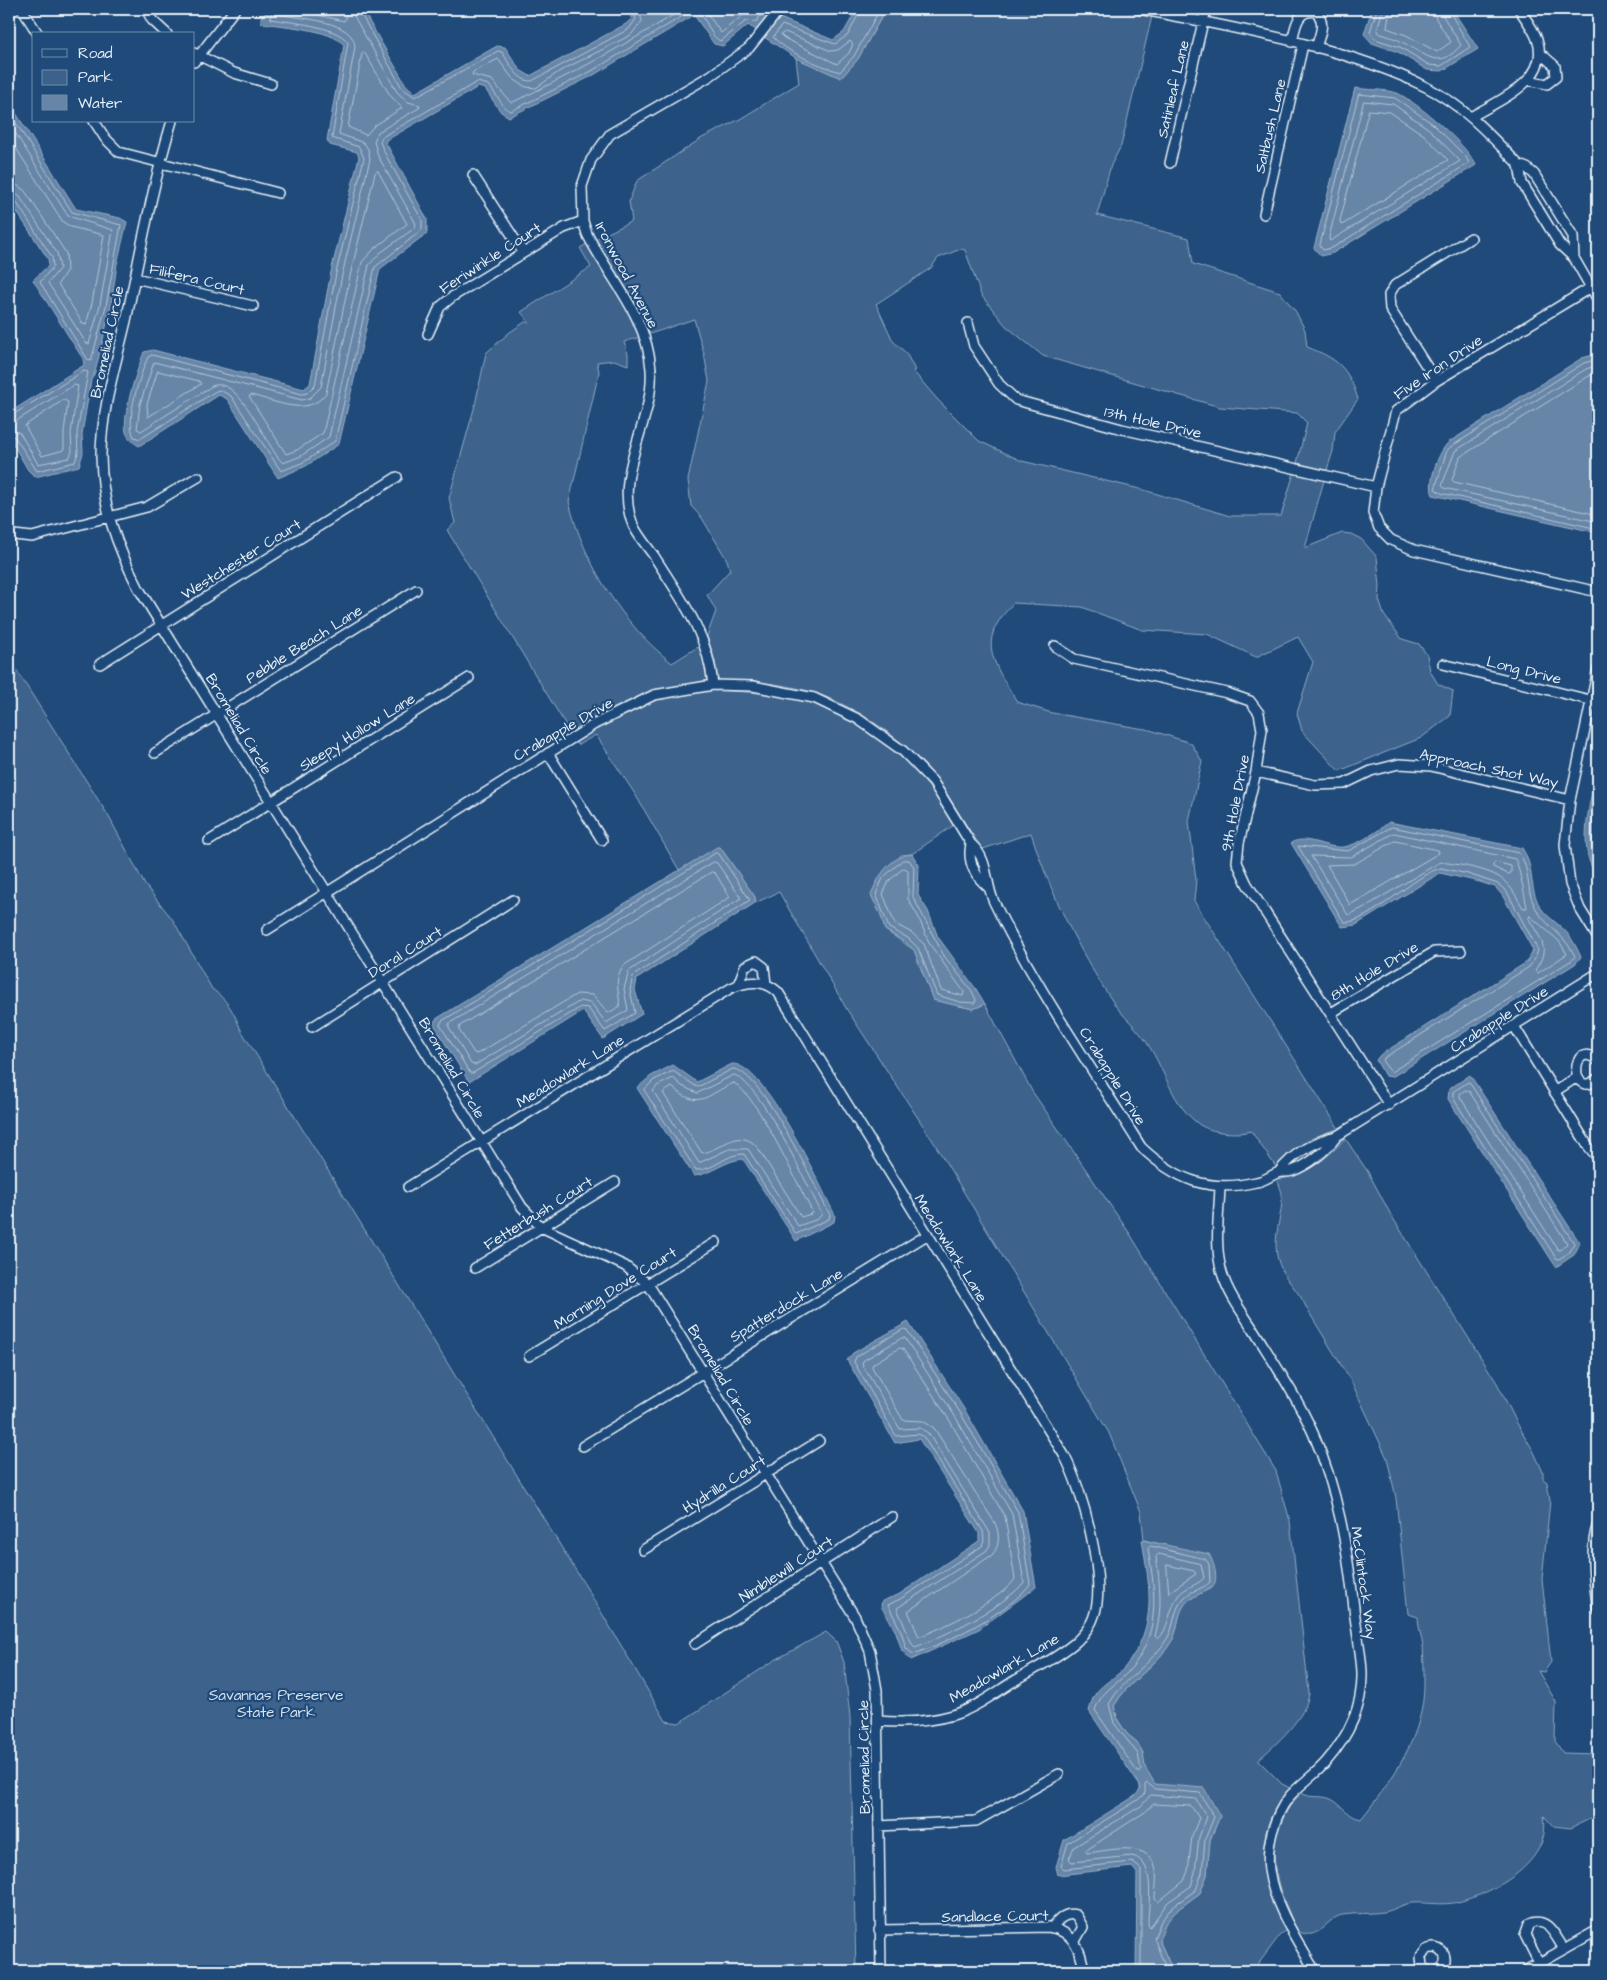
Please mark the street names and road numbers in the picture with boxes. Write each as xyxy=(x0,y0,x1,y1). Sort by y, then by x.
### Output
street label: Satinleaf Lane xyxy=(1152,38,1195,140)
street label: Saltbush Lane xyxy=(1249,77,1292,175)
street label: Feriwinkle Court xyxy=(435,218,545,299)
street label: Ironwood Avenue xyxy=(590,218,664,332)
street label: Filifera Court xyxy=(147,258,247,301)
street label: Bromeliad Circle xyxy=(85,284,130,400)
street label: Five Iron Drive xyxy=(1390,330,1487,405)
street label: 13th Hole Drive xyxy=(1102,401,1204,444)
street label: Westchester Court xyxy=(177,514,305,605)
street label: Pebble Beach Lane xyxy=(242,600,367,689)
street label: Long Drive xyxy=(1484,651,1563,691)
street label: Bromeliad Circle xyxy=(200,670,277,779)
street label: Sleepy Hollow Lane xyxy=(295,688,420,777)
street label: Crabapple Drive xyxy=(510,692,617,767)
street label: Approach Shot Way xyxy=(1417,744,1560,794)
street label: 9th Hole Drive xyxy=(1216,753,1255,853)
street label: Doral Court xyxy=(364,921,446,983)
street label: 8th Hole Drive xyxy=(1326,937,1422,1006)
street label: Crabapple Drive xyxy=(1446,981,1552,1058)
street label: Bromeliad Circle xyxy=(413,1014,490,1123)
street label: Crabapple Drive xyxy=(1074,1023,1151,1129)
street label: Meadowlark Lane xyxy=(512,1030,628,1113)
street label: Fetterbush Court xyxy=(480,1171,597,1255)
street label: Meadowlark Lane xyxy=(909,1190,992,1306)
street label: Morning Dove Court xyxy=(550,1242,681,1336)
street label: Spatterdock Lane xyxy=(726,1263,847,1348)
street label: Bromeliad Circle xyxy=(682,1321,759,1430)
street label: Hydrilla Court xyxy=(678,1450,771,1519)
street label: McClintock Way xyxy=(1344,1525,1382,1641)
street label: Nimblewill Court xyxy=(735,1531,837,1608)
street label: Meadowlark Lane xyxy=(946,1628,1063,1708)
street label: Bromeliad Circle xyxy=(853,1700,876,1814)
street label: Sandlace Court xyxy=(941,1905,1049,1928)

